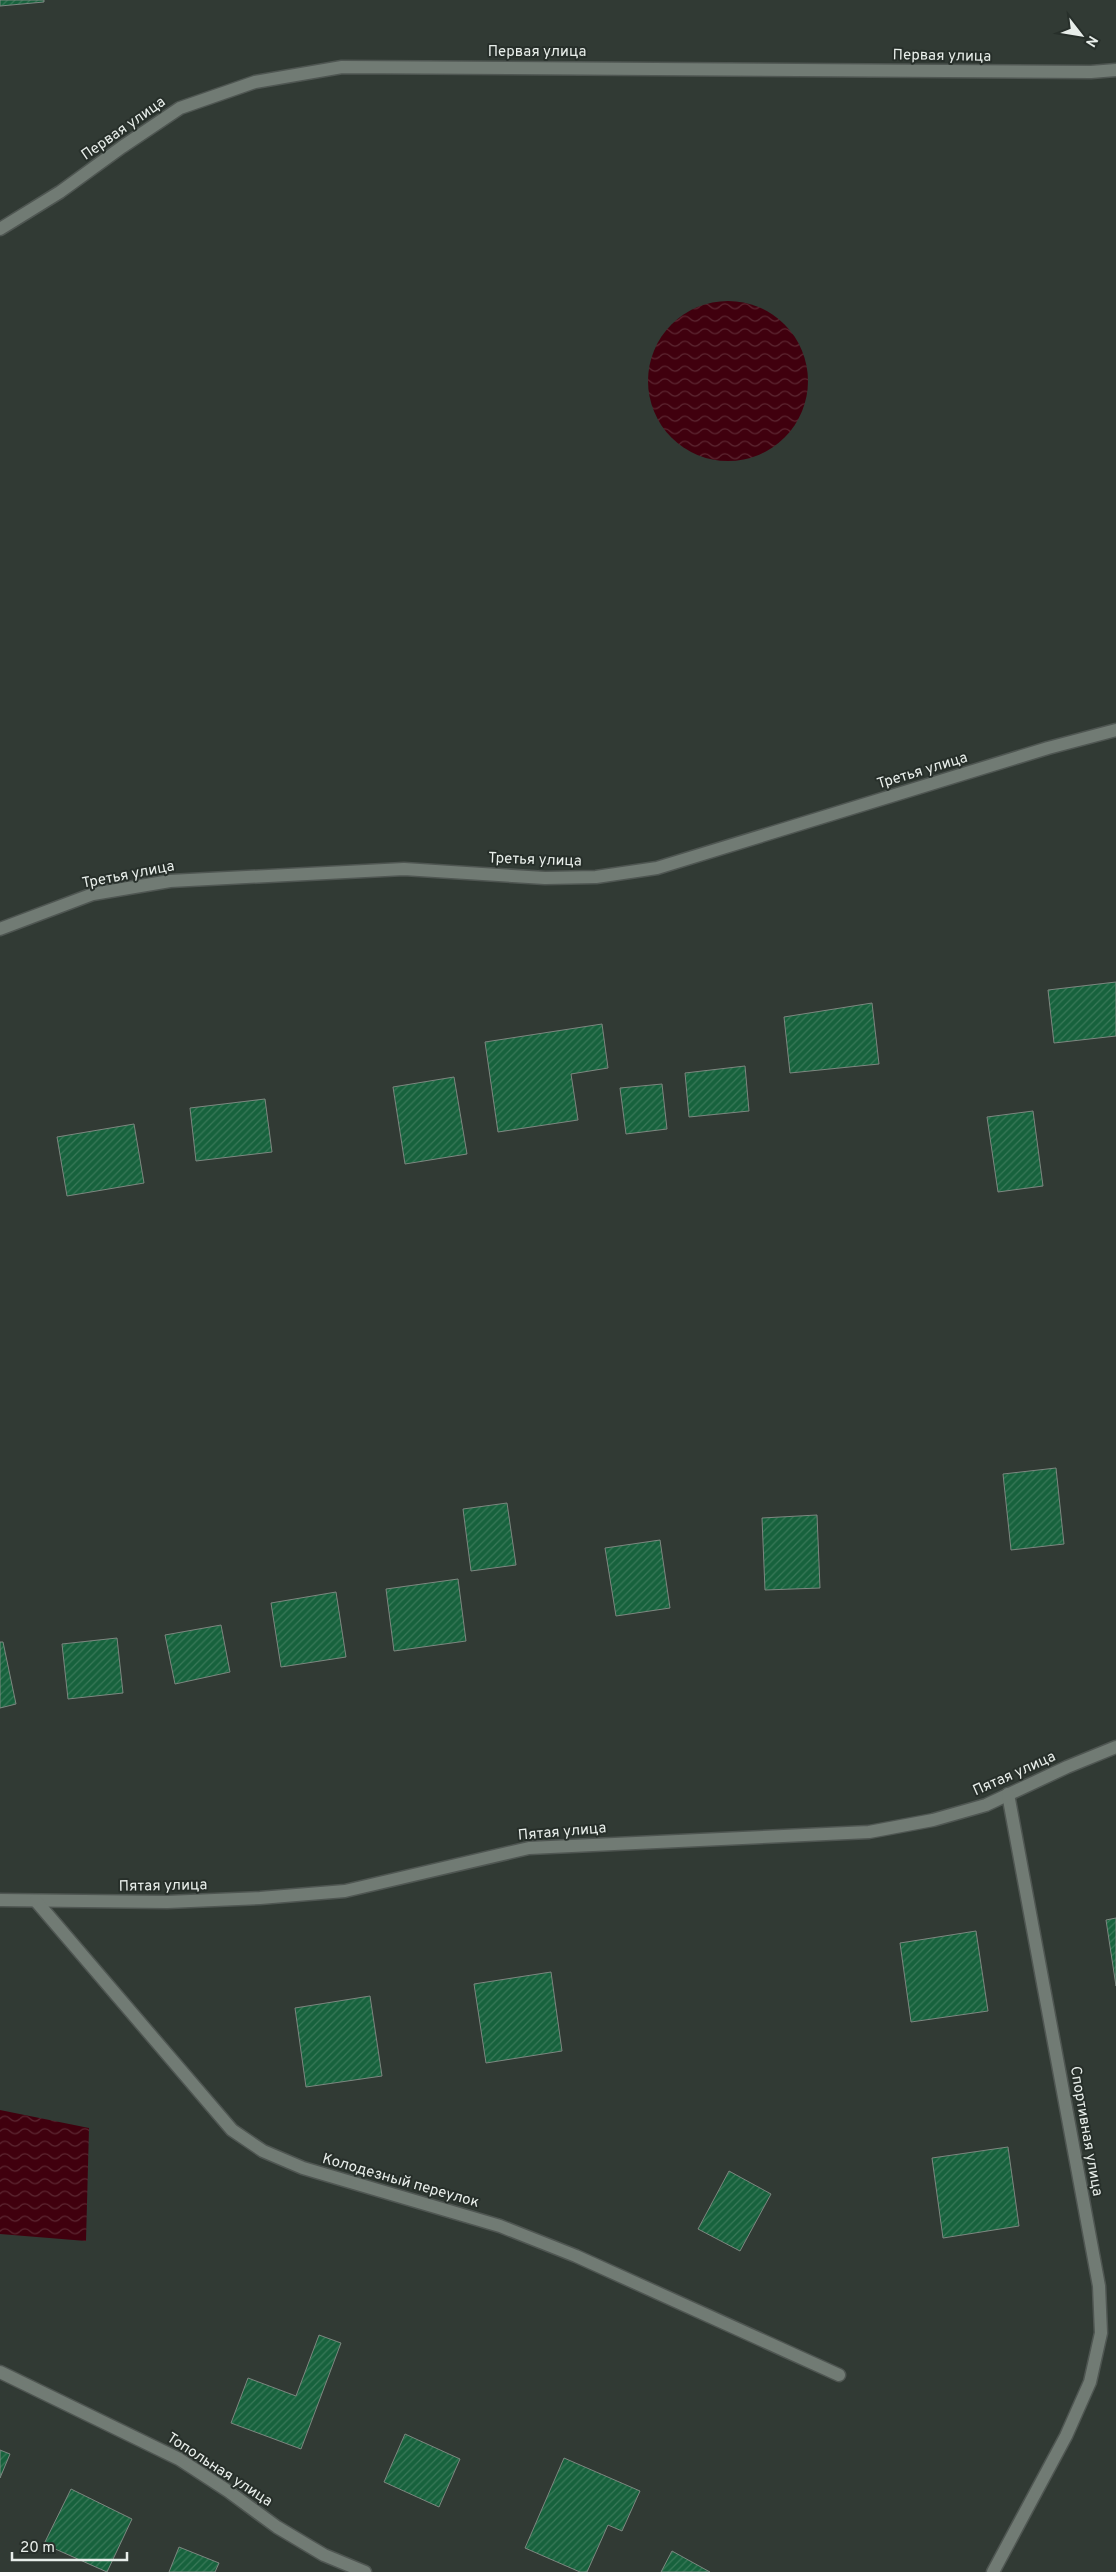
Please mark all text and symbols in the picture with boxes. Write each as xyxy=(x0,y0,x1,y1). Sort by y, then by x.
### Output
north arrow xyxy=(1056,10,1106,60)
text: N xyxy=(1081,32,1101,50)
street label: Первая улица xyxy=(488,43,586,62)
street label: Первая улица xyxy=(893,46,991,67)
street label: Первая улица xyxy=(78,93,170,165)
street label: Третья улица xyxy=(875,749,970,794)
street label: Третья улица xyxy=(488,849,582,872)
street label: Третья улица xyxy=(80,857,176,894)
street label: Пятая улица xyxy=(970,1748,1059,1801)
street label: Пятая улица xyxy=(517,1819,607,1846)
street label: Пятая улица xyxy=(119,1876,207,1897)
street label: Спортивная улица xyxy=(1065,2065,1106,2198)
street label: Колодезный переулок xyxy=(320,2150,481,2213)
street label: Топольная улица xyxy=(163,2429,276,2511)
scale bar xyxy=(12,2530,128,2562)
text: 20 m xyxy=(20,2539,55,2558)

